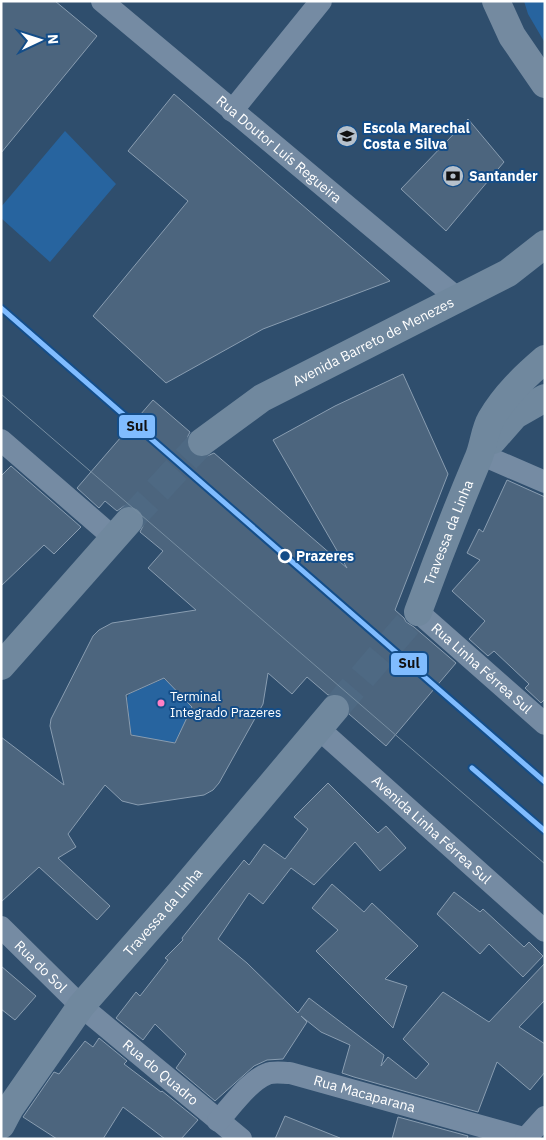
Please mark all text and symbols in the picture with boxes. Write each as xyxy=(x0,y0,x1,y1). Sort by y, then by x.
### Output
north arrow xyxy=(15,15,65,65)
text: N xyxy=(44,33,62,45)
street label: Rua Doutor Luís Regueira xyxy=(213,92,346,207)
place label: Escola Marechal Costa e Silva xyxy=(363,119,470,153)
school or university icon: Escola Marechal Costa e Silva xyxy=(335,124,359,148)
bank icon: Santander xyxy=(441,164,465,188)
place label: Santander xyxy=(469,167,538,185)
street label: Avenida Barreto de Menezes xyxy=(289,293,457,390)
line badge: Sul xyxy=(118,414,156,439)
text: Sul xyxy=(126,417,148,435)
street label: Travessa da Linha xyxy=(420,477,477,588)
place label: Prazeres xyxy=(296,547,354,565)
marker: Prazeres xyxy=(278,549,292,563)
street label: Rua Linha Férrea Sul xyxy=(428,619,536,718)
line badge: Sul xyxy=(390,652,428,676)
text: Sul xyxy=(398,654,420,672)
place label: Terminal Integrado Prazeres xyxy=(170,688,281,721)
marker: Terminal Integrado Prazeres xyxy=(156,698,166,708)
street label: Avenida Linha Férrea Sul xyxy=(368,771,495,888)
street label: Travessa da Linha xyxy=(120,864,207,960)
street label: Rua do Sol xyxy=(11,936,71,996)
street label: Rua do Quadro xyxy=(119,1035,202,1109)
street label: Rua Macaparana xyxy=(312,1071,418,1117)

